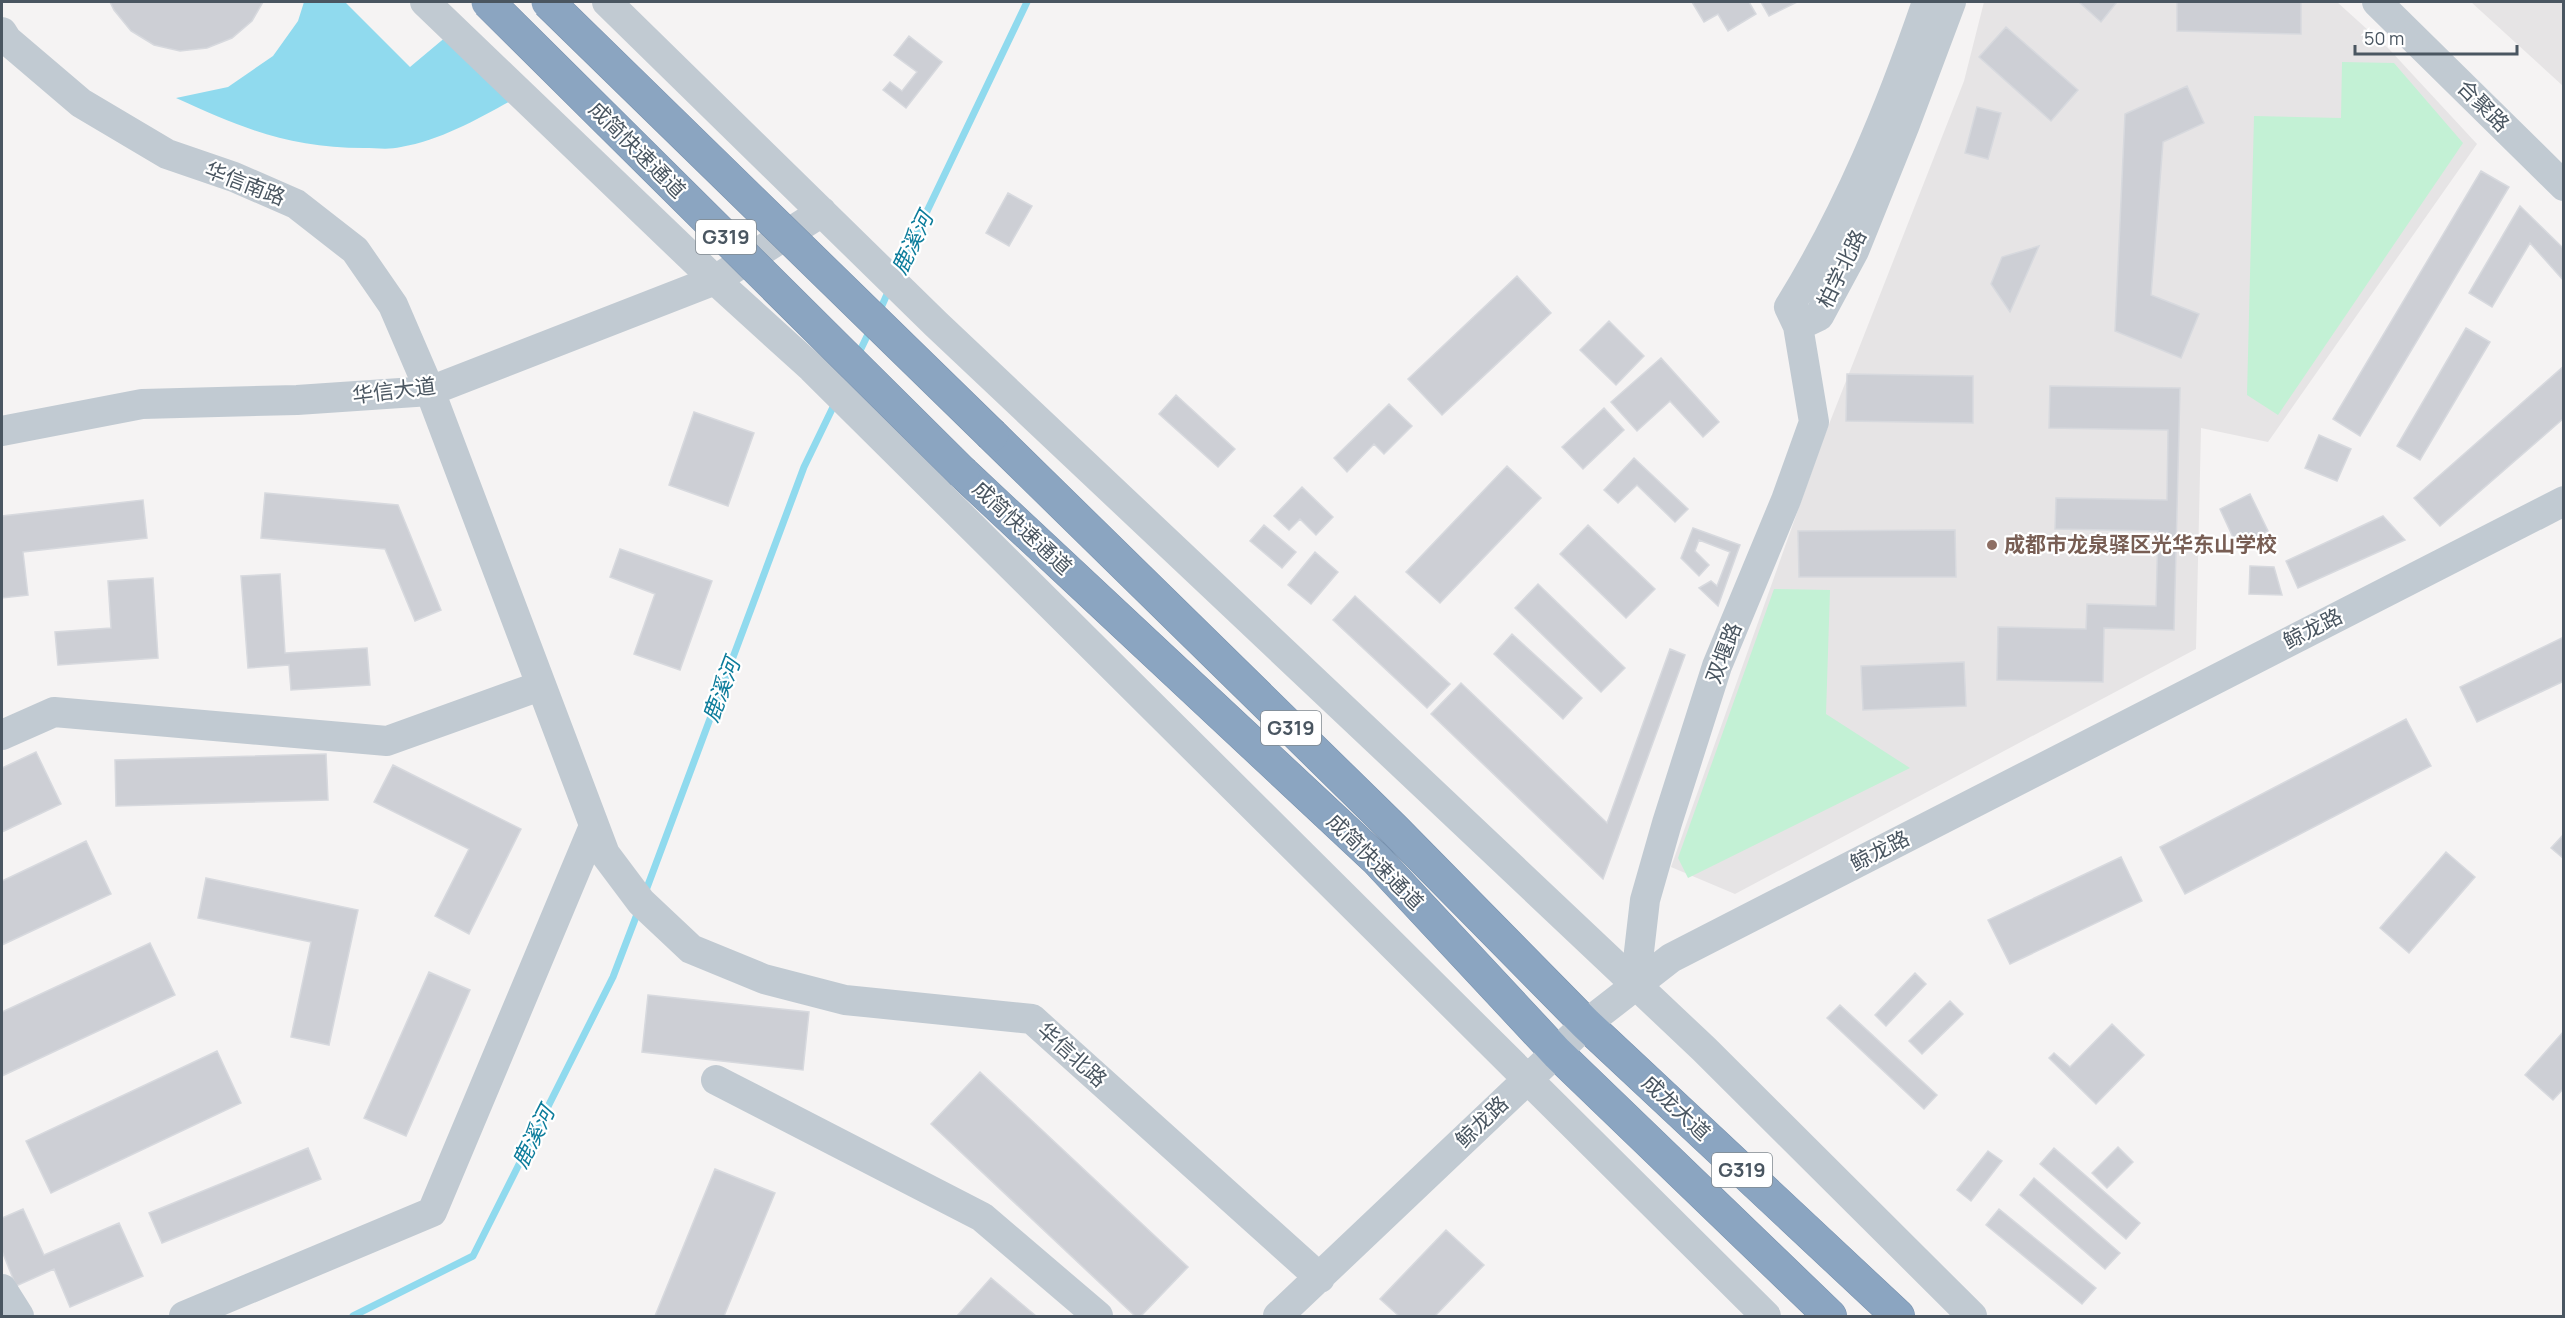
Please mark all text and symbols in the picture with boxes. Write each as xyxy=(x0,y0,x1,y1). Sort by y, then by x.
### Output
scale bar xyxy=(2355,18,2517,56)
text: 50 m xyxy=(2364,26,2404,50)
street label: 合聚路 xyxy=(2452,73,2516,137)
street label: 成简快速通道 xyxy=(583,95,692,204)
street label: 华信南路 xyxy=(201,155,290,211)
water label: 鹿溪河 xyxy=(884,203,942,279)
road number: G319 xyxy=(696,220,756,254)
street label: 柏学北路 xyxy=(1810,225,1872,312)
street label: 华信大道 xyxy=(350,371,437,409)
street label: 成简快速通道 xyxy=(967,474,1078,580)
place label: 成都市龙泉驿区光华东山学校 xyxy=(2004,530,2277,558)
marker: 成都市龙泉驿区光华东山学校 xyxy=(1985,538,1999,552)
street label: 鲸龙路 xyxy=(2278,601,2347,655)
street label: 双堰路 xyxy=(1699,618,1747,687)
water label: 鹿溪河 xyxy=(695,650,748,726)
road number: G319 xyxy=(1261,711,1321,745)
street label: 成简快速通道 xyxy=(1321,807,1430,916)
street label: 鲸龙路 xyxy=(1845,823,1914,877)
street label: 华信北路 xyxy=(1032,1016,1113,1093)
street label: 成龙大道 xyxy=(1636,1068,1717,1146)
street label: 鲸龙路 xyxy=(1449,1089,1514,1153)
water label: 鹿溪河 xyxy=(505,1097,563,1173)
road number: G319 xyxy=(1712,1153,1772,1187)

